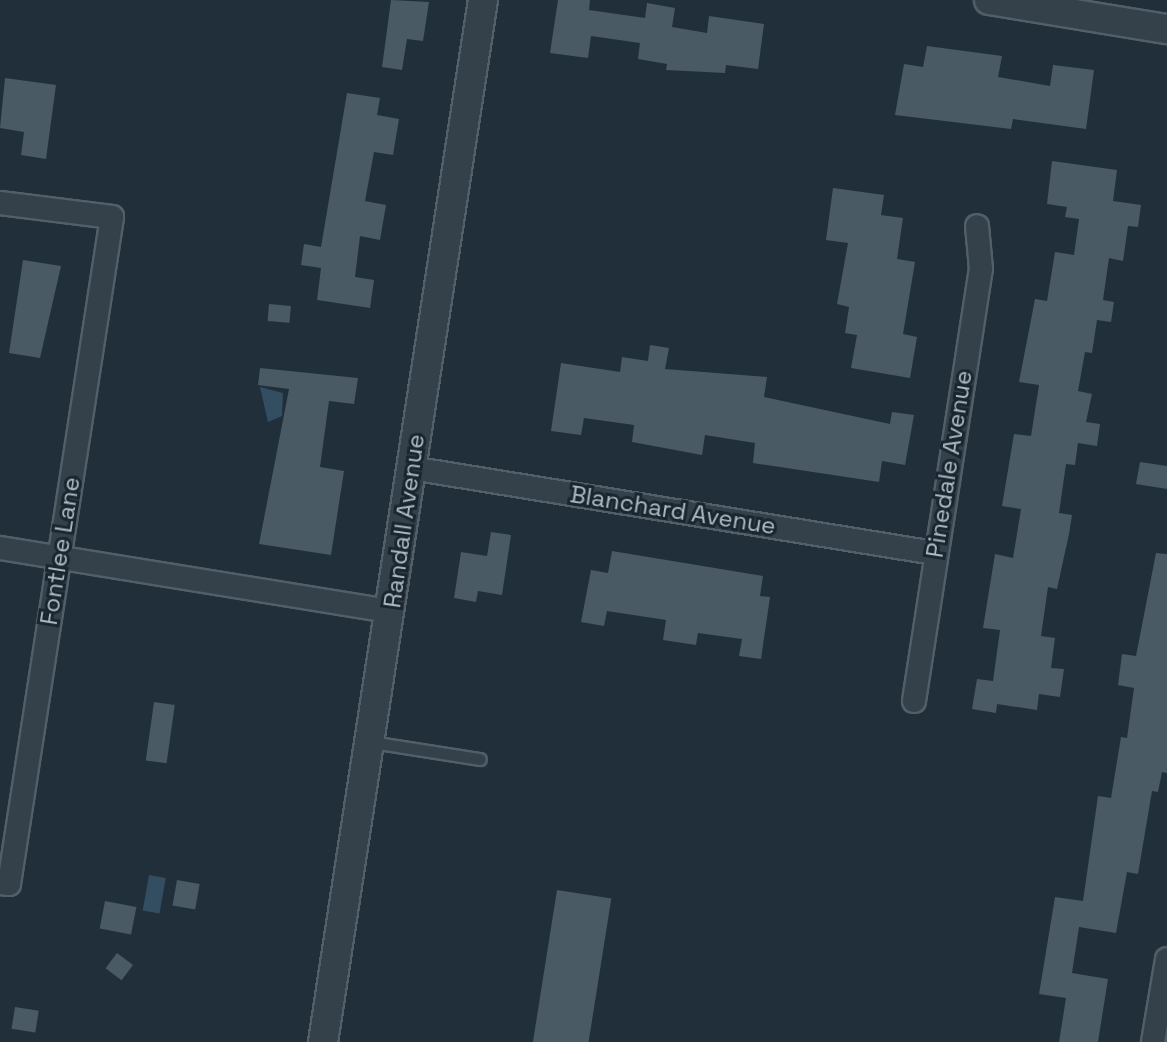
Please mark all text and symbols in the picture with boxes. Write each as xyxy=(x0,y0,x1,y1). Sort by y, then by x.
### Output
street label: Pinedale Avenue xyxy=(920,368,978,560)
street label: Randall Avenue xyxy=(378,432,430,610)
street label: Fontlee Lane xyxy=(34,475,86,627)
street label: Blanchard Avenue xyxy=(568,479,778,541)

